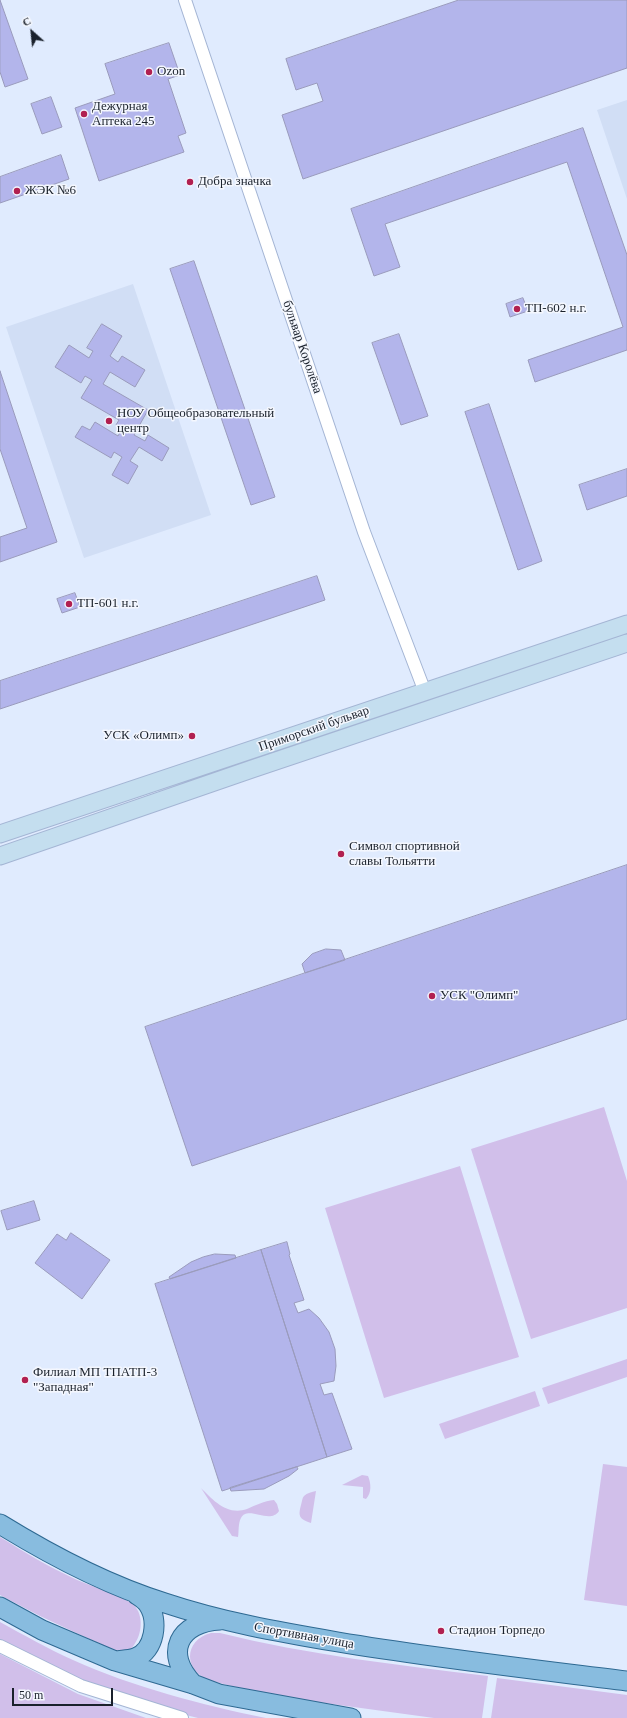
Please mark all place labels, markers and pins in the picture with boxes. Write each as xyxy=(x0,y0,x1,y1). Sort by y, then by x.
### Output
place label: Ozon xyxy=(157,64,185,80)
marker: Ozon xyxy=(144,67,154,77)
place label: Дежурная Аптека 245 xyxy=(92,99,154,130)
marker: Дежурная Аптека 245 xyxy=(79,109,89,119)
place label: Добра значка xyxy=(198,174,271,190)
marker: Добра значка xyxy=(185,177,195,187)
place label: ЖЭК №6 xyxy=(25,183,76,199)
marker: ЖЭК №6 xyxy=(12,186,22,196)
place label: ТП-602 н.г. xyxy=(525,301,587,317)
marker: ТП-602 н.г. xyxy=(512,304,522,314)
place label: НОУ Общеобразовательный центр xyxy=(117,406,274,437)
marker: НОУ Общеобразовательный центр xyxy=(104,416,114,426)
place label: ТП-601 н.г. xyxy=(77,596,139,612)
marker: ТП-601 н.г. xyxy=(64,599,74,609)
place label: УСК «Олимп» xyxy=(103,728,184,744)
marker: УСК «Олимп» xyxy=(187,731,197,741)
place label: Символ спортивной славы Тольятти xyxy=(349,839,460,870)
marker: Символ спортивной славы Тольятти xyxy=(336,849,346,859)
place label: УСК "Олимп" xyxy=(440,988,518,1004)
marker: УСК "Олимп" xyxy=(427,991,437,1001)
place label: Филиал МП ТПАТП-3 "Западная" xyxy=(33,1365,157,1396)
marker: Филиал МП ТПАТП-3 "Западная" xyxy=(20,1375,30,1385)
place label: Стадион Торпедо xyxy=(449,1623,545,1639)
marker: Стадион Торпедо xyxy=(436,1626,446,1636)

